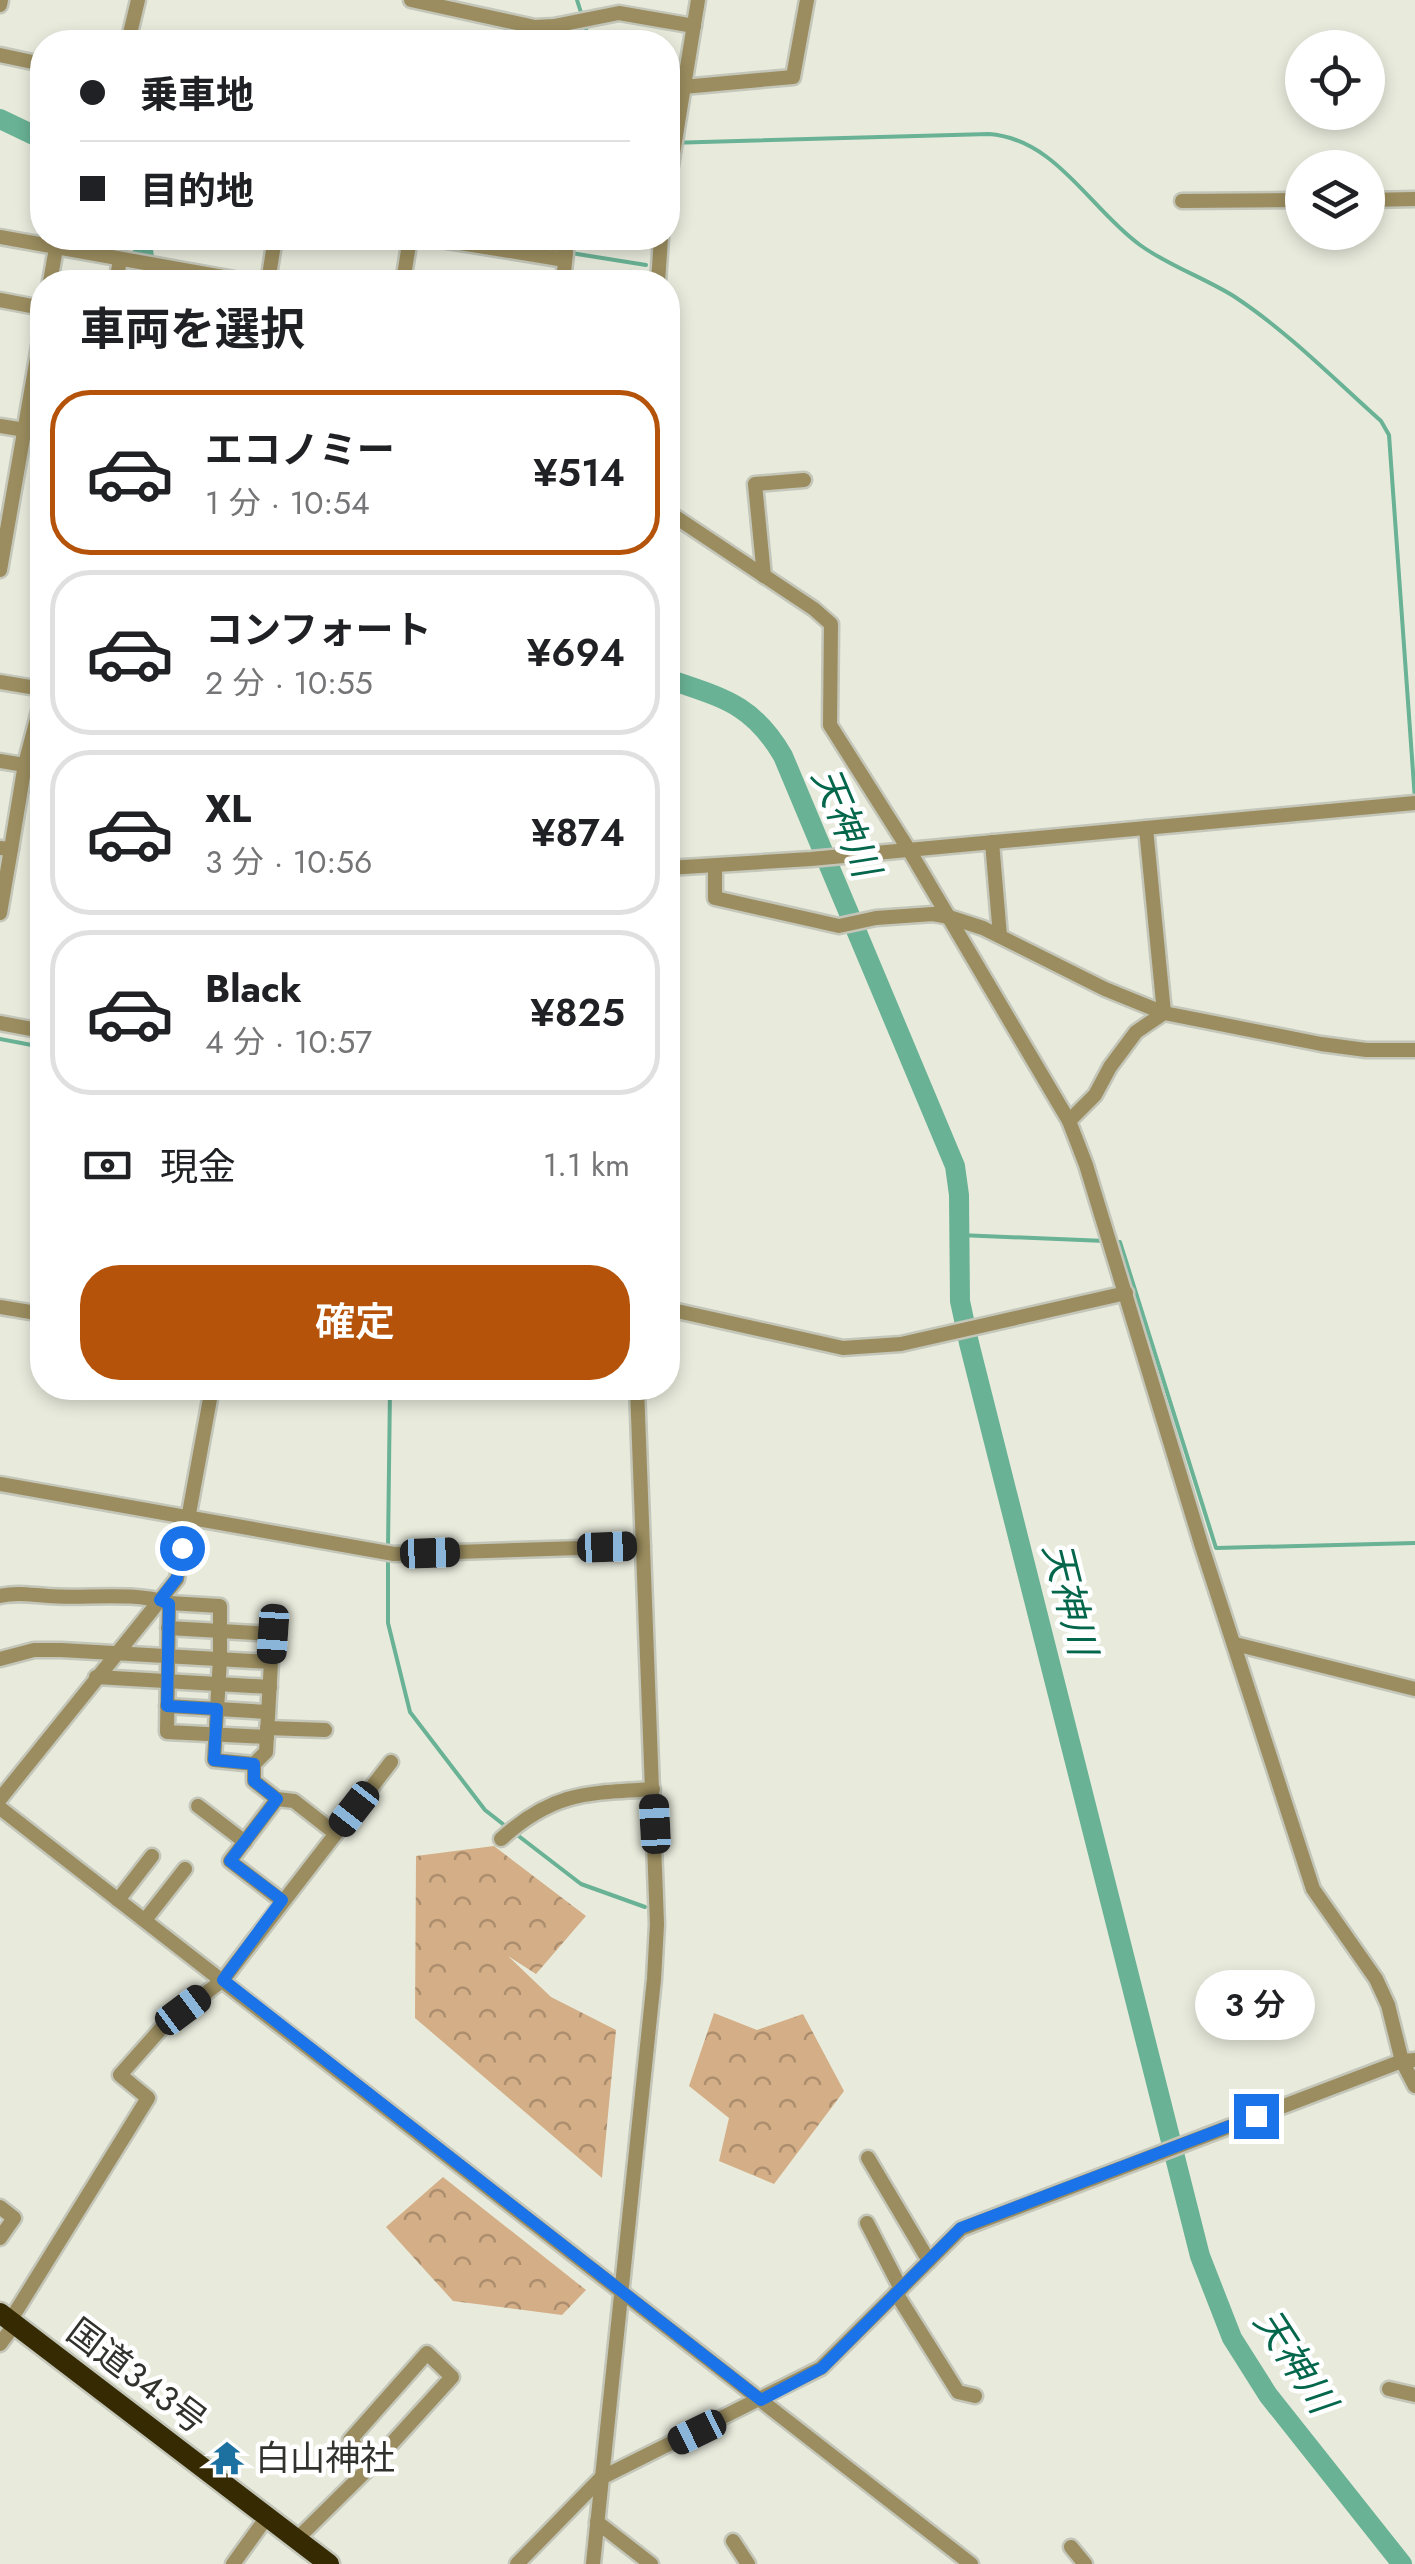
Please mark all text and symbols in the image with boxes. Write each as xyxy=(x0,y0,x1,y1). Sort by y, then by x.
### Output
map controls xyxy=(1285,30,1385,250)
button: locate xyxy=(1285,30,1385,130)
text: 乗車地 xyxy=(140,67,254,122)
button: layers xyxy=(1285,150,1385,250)
text: 目的地 xyxy=(140,163,254,218)
text: 車両を選択 xyxy=(80,297,305,362)
text: エコノミー xyxy=(205,422,395,477)
icon: car xyxy=(85,428,175,518)
text: ¥514 xyxy=(533,445,625,500)
text: 1 分 · 10:54 xyxy=(205,480,370,526)
text: コンフォート xyxy=(205,602,432,657)
icon: car xyxy=(85,608,175,698)
text: ¥694 xyxy=(527,625,625,680)
text: 2 分 · 10:55 xyxy=(205,660,373,706)
water label: 天神川 xyxy=(799,759,896,889)
text: XL xyxy=(205,781,251,836)
icon: car xyxy=(85,788,175,878)
text: ¥874 xyxy=(531,805,625,860)
text: 3 分 · 10:56 xyxy=(205,839,373,885)
text: Black xyxy=(205,961,302,1016)
icon: car xyxy=(85,968,175,1058)
text: ¥825 xyxy=(530,985,625,1040)
text: 4 分 · 10:57 xyxy=(205,1019,372,1065)
icon: cash xyxy=(80,1138,135,1193)
text: 現金 xyxy=(160,1139,236,1194)
text: 1.1 km xyxy=(543,1142,630,1188)
button: 確定 xyxy=(80,1265,630,1380)
route start xyxy=(160,1526,205,1571)
car xyxy=(576,1531,638,1563)
car xyxy=(399,1537,461,1569)
water label: 天神川 xyxy=(1030,1537,1112,1665)
car xyxy=(256,1603,290,1665)
car xyxy=(324,1776,384,1842)
car xyxy=(638,1793,672,1855)
callout: 3 分 xyxy=(1196,1971,1316,2041)
car xyxy=(150,1980,216,2040)
text: 3 分 xyxy=(1225,1982,1285,2028)
route end xyxy=(1234,2094,1279,2139)
water label: 天神川 xyxy=(1241,2298,1352,2427)
street label: 国道343号 xyxy=(57,2307,217,2445)
car xyxy=(663,2405,731,2459)
place label: 白山神社 xyxy=(255,2433,395,2483)
temple icon: 白山神社 xyxy=(208,2439,246,2477)

